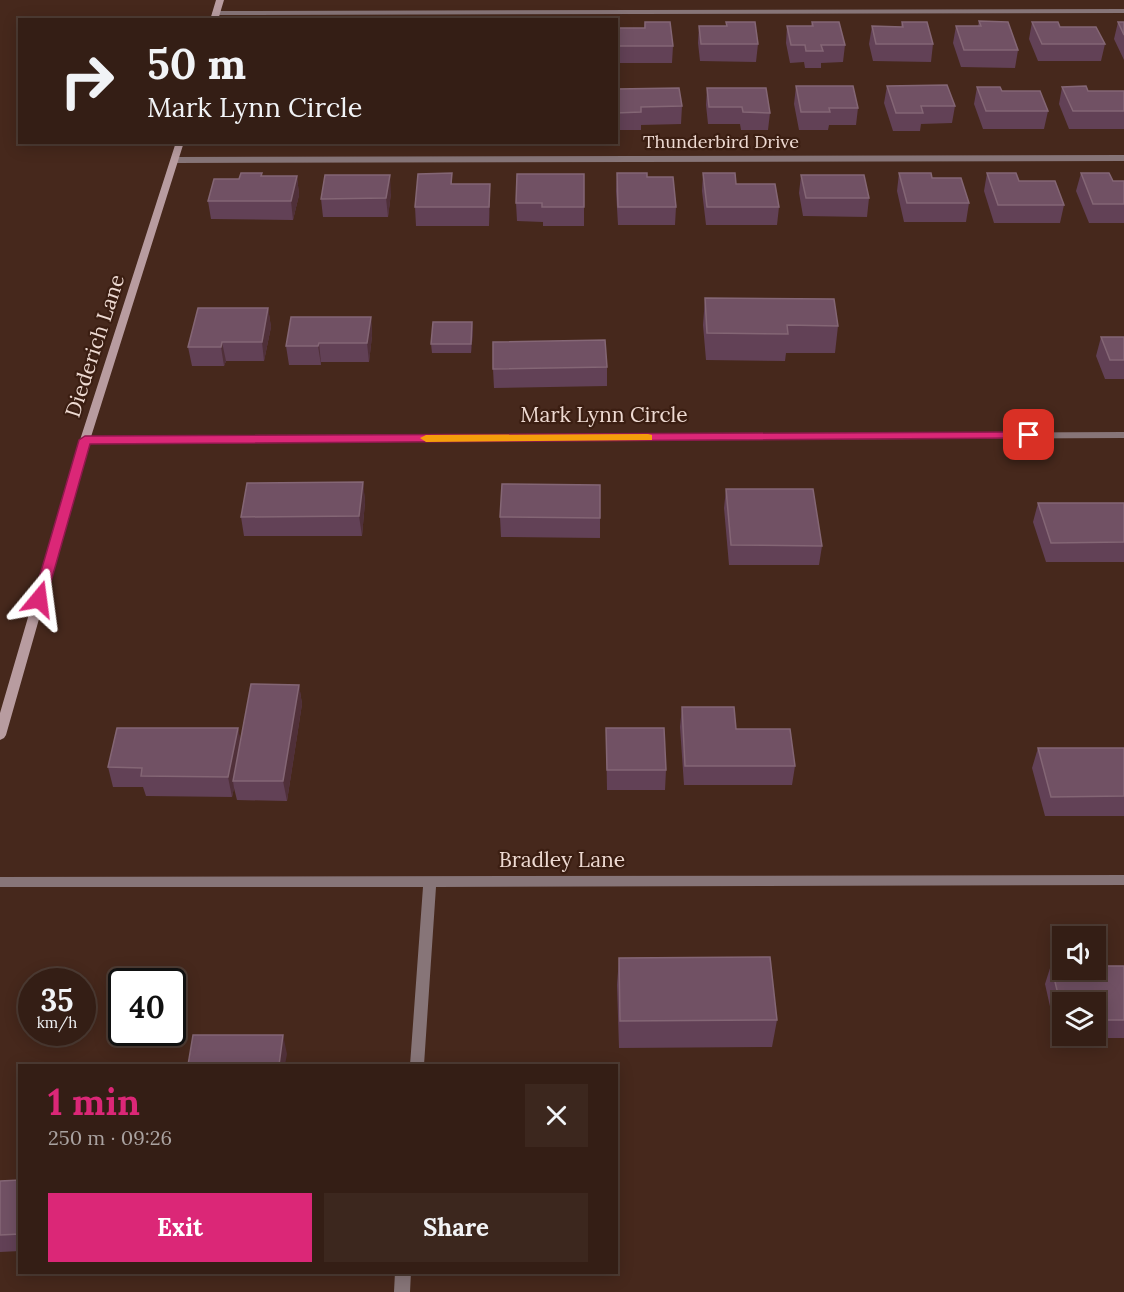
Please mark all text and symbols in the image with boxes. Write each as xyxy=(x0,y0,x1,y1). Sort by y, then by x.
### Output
text: 50 m xyxy=(147,37,246,91)
icon: right xyxy=(48,42,126,120)
text: Mark Lynn Circle xyxy=(147,90,362,124)
street label: Thunderbird Drive xyxy=(643,130,799,153)
street label: Diederich Lane xyxy=(59,271,130,421)
street label: Mark Lynn Circle xyxy=(520,401,688,428)
pin xyxy=(1003,409,1054,460)
icon: arrive xyxy=(1012,418,1045,451)
position arrow xyxy=(7,567,71,631)
street label: Bradley Lane xyxy=(499,846,625,873)
map controls xyxy=(1052,926,1106,1046)
button: sound xyxy=(1052,926,1106,980)
speed limit sign: 40 xyxy=(108,968,186,1046)
text: 35 xyxy=(40,981,73,1019)
button: layers xyxy=(1052,992,1106,1046)
text: km/h xyxy=(37,1013,77,1032)
text: 1 min xyxy=(48,1079,140,1125)
button: close xyxy=(525,1084,588,1147)
text: 250 m · 09:26 xyxy=(48,1125,172,1150)
button: Exit xyxy=(48,1193,312,1262)
button: Share xyxy=(324,1193,588,1262)

